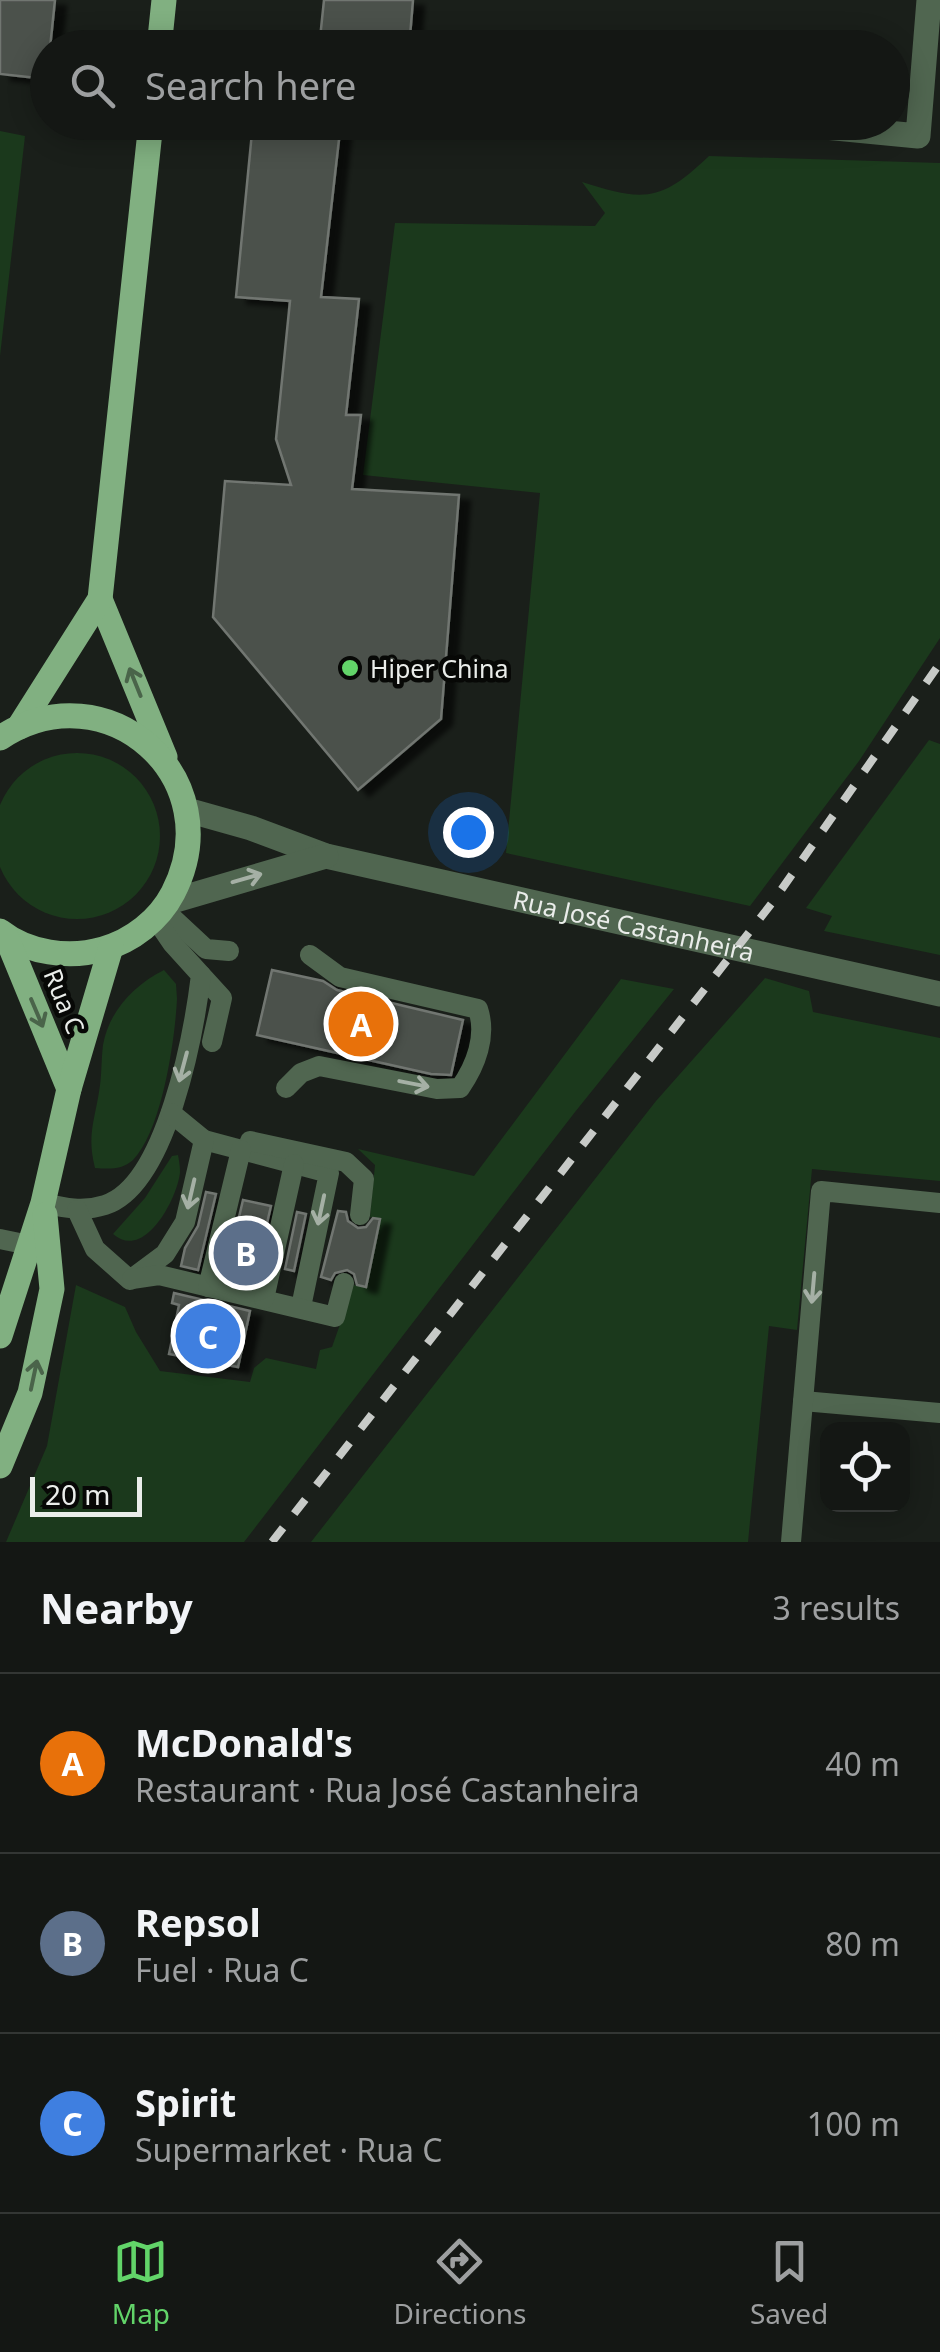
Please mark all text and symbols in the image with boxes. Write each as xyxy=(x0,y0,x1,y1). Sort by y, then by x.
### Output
search box xyxy=(30,30,910,140)
icon: search xyxy=(65,58,120,113)
text: Search here xyxy=(145,59,356,111)
place label: Hiper China xyxy=(370,651,508,685)
marker: Hiper China xyxy=(339,657,361,679)
one-way arrow xyxy=(124,668,142,698)
your location xyxy=(443,807,494,858)
one-way arrow xyxy=(231,868,263,886)
street label: Rua José Castanheira xyxy=(510,882,758,969)
street label: Rua C xyxy=(37,963,93,1039)
pin: A xyxy=(328,986,394,1062)
one-way arrow xyxy=(30,997,48,1028)
one-way arrow xyxy=(173,1051,192,1082)
one-way arrow xyxy=(398,1076,430,1095)
one-way arrow xyxy=(181,1177,199,1209)
one-way arrow xyxy=(311,1194,330,1226)
pin: B xyxy=(214,1216,278,1290)
one-way arrow xyxy=(803,1271,822,1304)
pin: C xyxy=(176,1298,240,1374)
one-way arrow xyxy=(26,1360,44,1392)
map controls xyxy=(820,1422,910,1512)
button: locate xyxy=(820,1422,910,1512)
scale bar xyxy=(30,1472,142,1516)
text: 20 m xyxy=(45,1475,111,1513)
text: Nearby xyxy=(40,1579,193,1636)
text: 3 results xyxy=(773,1586,900,1629)
text: McDonald's xyxy=(135,1716,353,1768)
text: A xyxy=(61,1742,84,1785)
text: 40 m xyxy=(825,1742,900,1785)
text: Restaurant · Rua José Castanheira xyxy=(135,1768,640,1811)
text: Repsol xyxy=(135,1896,261,1948)
text: B xyxy=(62,1922,83,1965)
text: 80 m xyxy=(825,1922,900,1965)
text: Fuel · Rua C xyxy=(135,1948,309,1991)
text: Spirit xyxy=(135,2076,236,2128)
text: C xyxy=(62,2102,83,2145)
text: 100 m xyxy=(807,2102,900,2145)
text: Supermarket · Rua C xyxy=(135,2128,442,2171)
tab: Map xyxy=(112,2234,170,2332)
tab: Directions xyxy=(394,2234,526,2332)
tab: Saved xyxy=(750,2234,828,2332)

